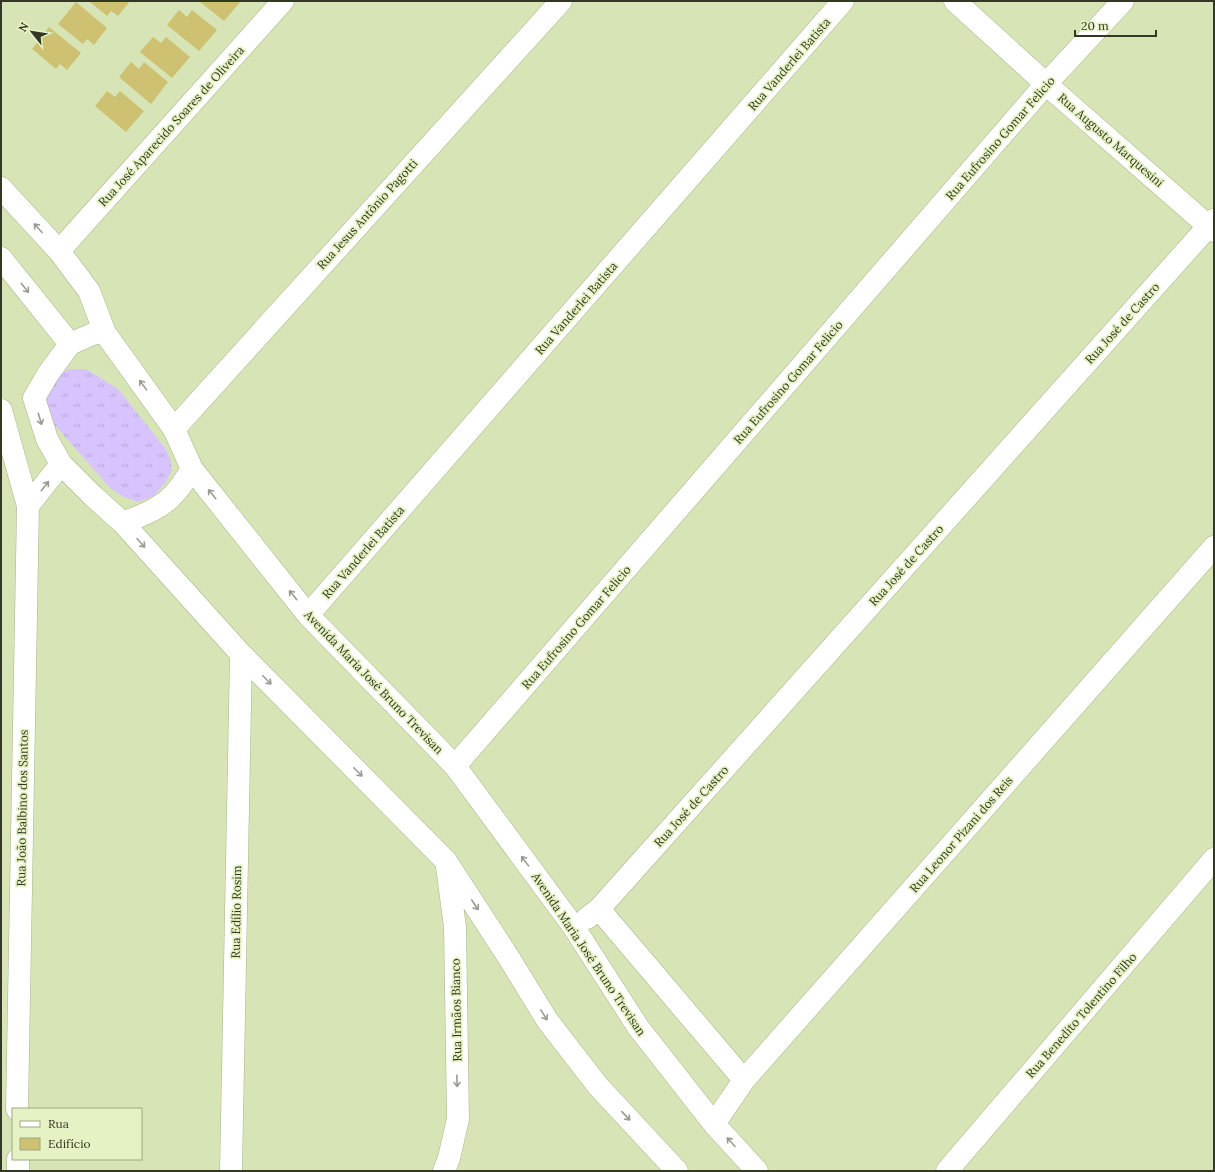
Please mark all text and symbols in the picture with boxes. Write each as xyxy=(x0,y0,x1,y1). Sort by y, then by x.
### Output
north arrow xyxy=(12,12,52,52)
scale bar xyxy=(1075,12,1156,38)
street label: Rua Vanderlei Batista xyxy=(745,14,833,114)
text: 20 m xyxy=(1081,18,1109,33)
text: N xyxy=(15,19,32,34)
street label: Rua José Aparecido Soares de Oliveira xyxy=(95,43,247,209)
street label: Rua Eufrosino Gomar Felicio xyxy=(942,73,1058,203)
street label: Rua Augusto Marquesini xyxy=(1055,90,1167,190)
street label: Rua Jesus Antônio Pagotti xyxy=(314,156,420,272)
one-way arrow xyxy=(33,223,42,233)
street label: Rua Vanderlei Batista xyxy=(532,258,620,358)
street label: Rua José de Castro xyxy=(1081,279,1163,367)
one-way arrow xyxy=(21,283,30,294)
street label: Rua Eufrosino Gomar Felicio xyxy=(730,317,846,447)
one-way arrow xyxy=(138,379,147,390)
one-way arrow xyxy=(37,412,44,425)
one-way arrow xyxy=(41,480,50,491)
one-way arrow xyxy=(207,488,216,499)
street label: Rua Vanderlei Batista xyxy=(319,502,407,602)
street label: Rua José de Castro xyxy=(865,521,947,609)
one-way arrow xyxy=(136,537,145,548)
street label: Rua Eufrosino Gomar Felicio xyxy=(518,562,634,692)
one-way arrow xyxy=(288,590,297,601)
street label: Avenida Maria José Bruno Trevisan xyxy=(301,606,447,757)
one-way arrow xyxy=(262,675,271,685)
street label: Rua João Balbino dos Santos xyxy=(13,729,31,887)
street label: Rua José de Castro xyxy=(650,762,732,850)
one-way arrow xyxy=(353,767,363,777)
street label: Rua Leonor Pizani dos Reis xyxy=(906,772,1016,895)
one-way arrow xyxy=(521,856,529,867)
street label: Rua Edílio Rosim xyxy=(228,865,244,959)
street label: Avenida Maria José Bruno Trevisan xyxy=(528,869,649,1038)
one-way arrow xyxy=(471,899,479,910)
street label: Rua Benedito Tolentino Filho xyxy=(1022,949,1140,1081)
street label: Rua Irmãos Bianco xyxy=(448,958,464,1062)
one-way arrow xyxy=(540,1009,548,1020)
one-way arrow xyxy=(453,1074,461,1087)
legend xyxy=(12,1108,142,1160)
one-way arrow xyxy=(621,1111,631,1121)
text: Rua xyxy=(48,1116,69,1131)
text: Edifício xyxy=(48,1136,91,1151)
one-way arrow xyxy=(726,1137,735,1147)

